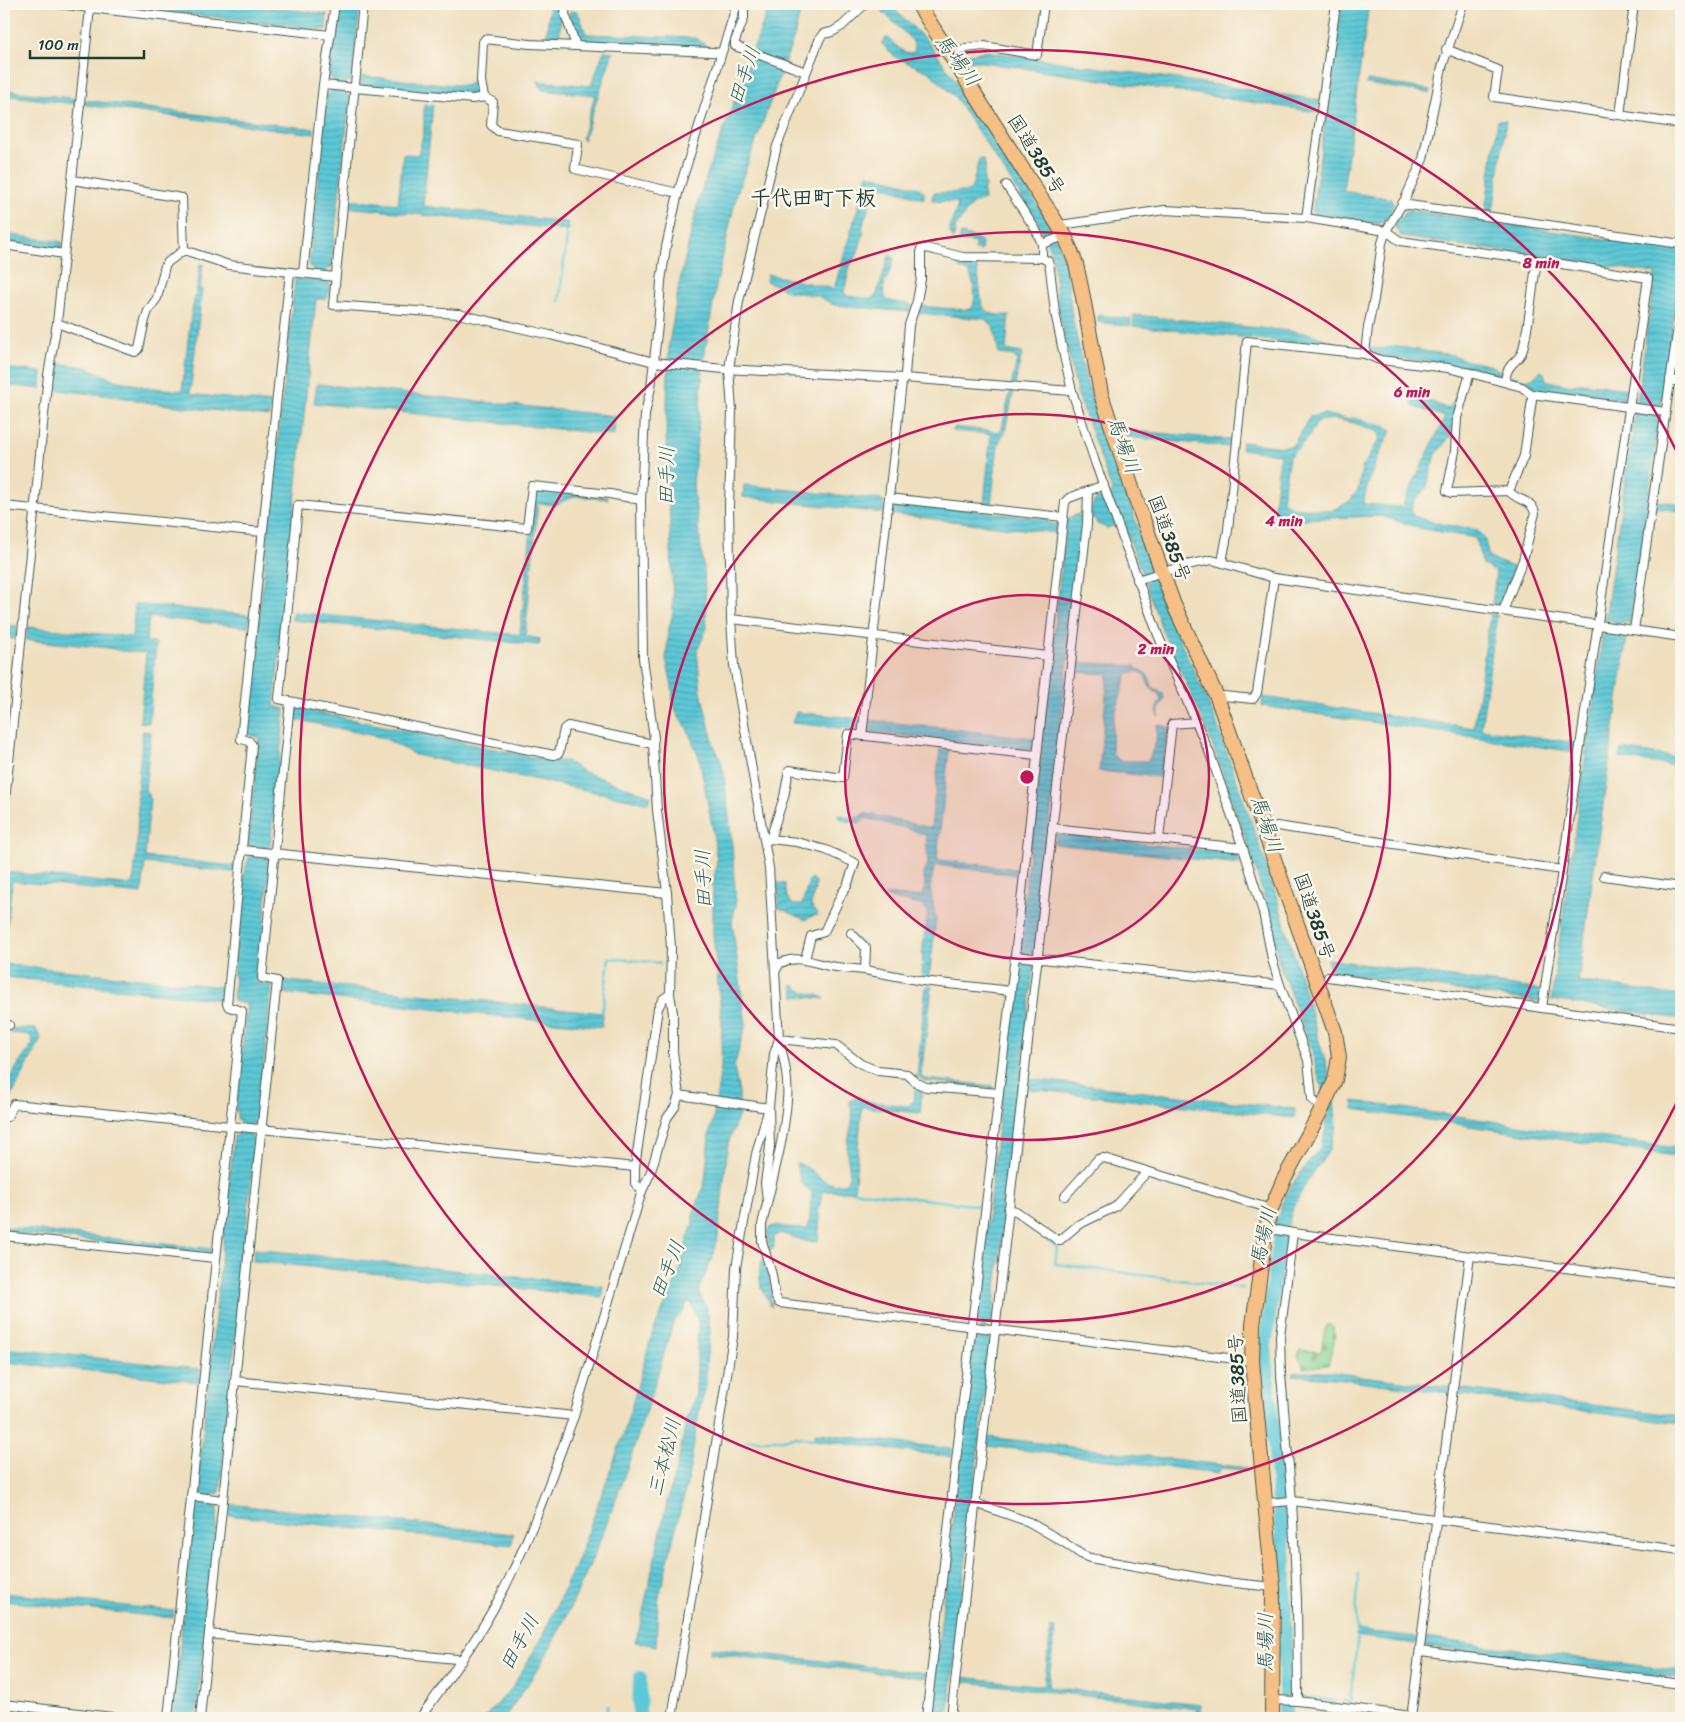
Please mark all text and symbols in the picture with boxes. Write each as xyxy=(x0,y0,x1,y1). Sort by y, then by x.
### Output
water label: 馬場川 xyxy=(926,26,990,95)
scale bar xyxy=(30,28,144,60)
text: 100 m xyxy=(38,32,79,58)
water label: 田手川 xyxy=(718,41,771,109)
street label: 国道385号 xyxy=(999,107,1075,201)
district label: 千代田町下板 xyxy=(750,179,876,217)
text: 8 min xyxy=(1522,250,1560,276)
text: 6 min xyxy=(1393,379,1431,405)
water label: 馬場川 xyxy=(1097,411,1150,479)
water label: 田手川 xyxy=(648,446,685,506)
street label: 国道385号 xyxy=(1139,490,1201,586)
text: 4 min xyxy=(1264,508,1303,534)
text: 2 min xyxy=(1137,636,1175,662)
centre of rings xyxy=(1018,768,1036,786)
water label: 馬場川 xyxy=(1240,790,1293,858)
water label: 田手川 xyxy=(685,848,722,910)
street label: 国道385号 xyxy=(1284,868,1345,964)
water label: 馬場川 xyxy=(1240,1203,1287,1269)
water label: 田手川 xyxy=(640,1235,695,1304)
street label: 国道385号 xyxy=(1219,1333,1256,1425)
water label: 三本松川 xyxy=(638,1414,691,1500)
water label: 田手川 xyxy=(490,1608,549,1677)
water label: 馬場川 xyxy=(1248,1612,1283,1672)

